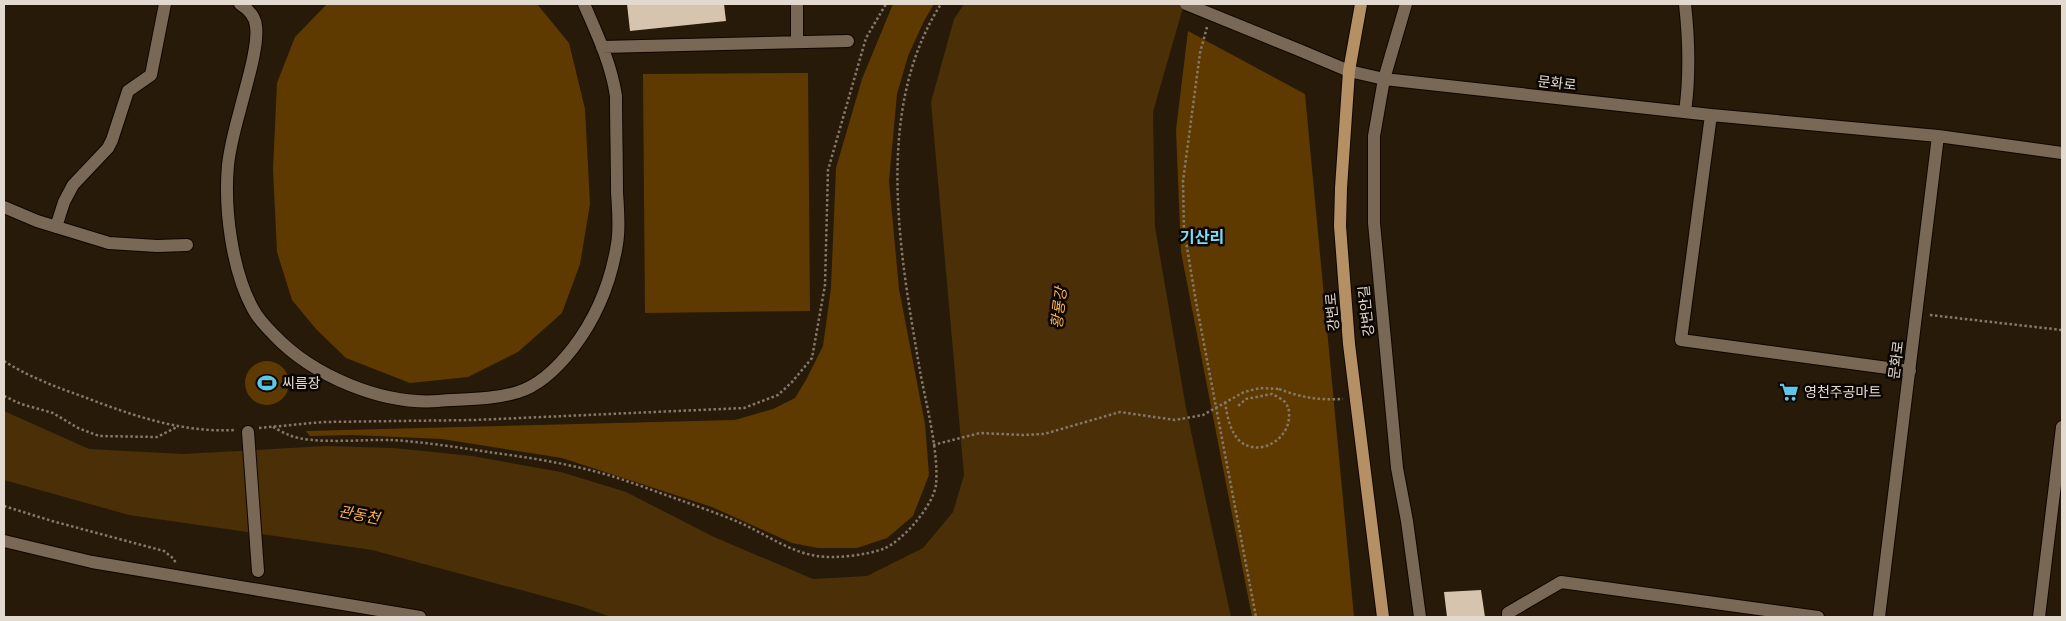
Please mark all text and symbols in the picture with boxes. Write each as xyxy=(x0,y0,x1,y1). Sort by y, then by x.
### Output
street label: 문화로 xyxy=(1537,73,1577,93)
district label: 기산리 xyxy=(1180,228,1224,247)
water label: 황룡강 xyxy=(1048,284,1071,330)
street label: 강변안길 xyxy=(1355,285,1377,337)
street label: 강변로 xyxy=(1322,292,1342,332)
street label: 문화로 xyxy=(1886,340,1906,380)
sports icon: 씨름장 xyxy=(256,372,278,394)
place label: 씨름장 xyxy=(282,375,321,391)
supermarket icon: 영천주공마트 xyxy=(1778,381,1800,403)
place label: 영천주공마트 xyxy=(1804,384,1881,400)
water label: 관동천 xyxy=(337,502,383,528)

